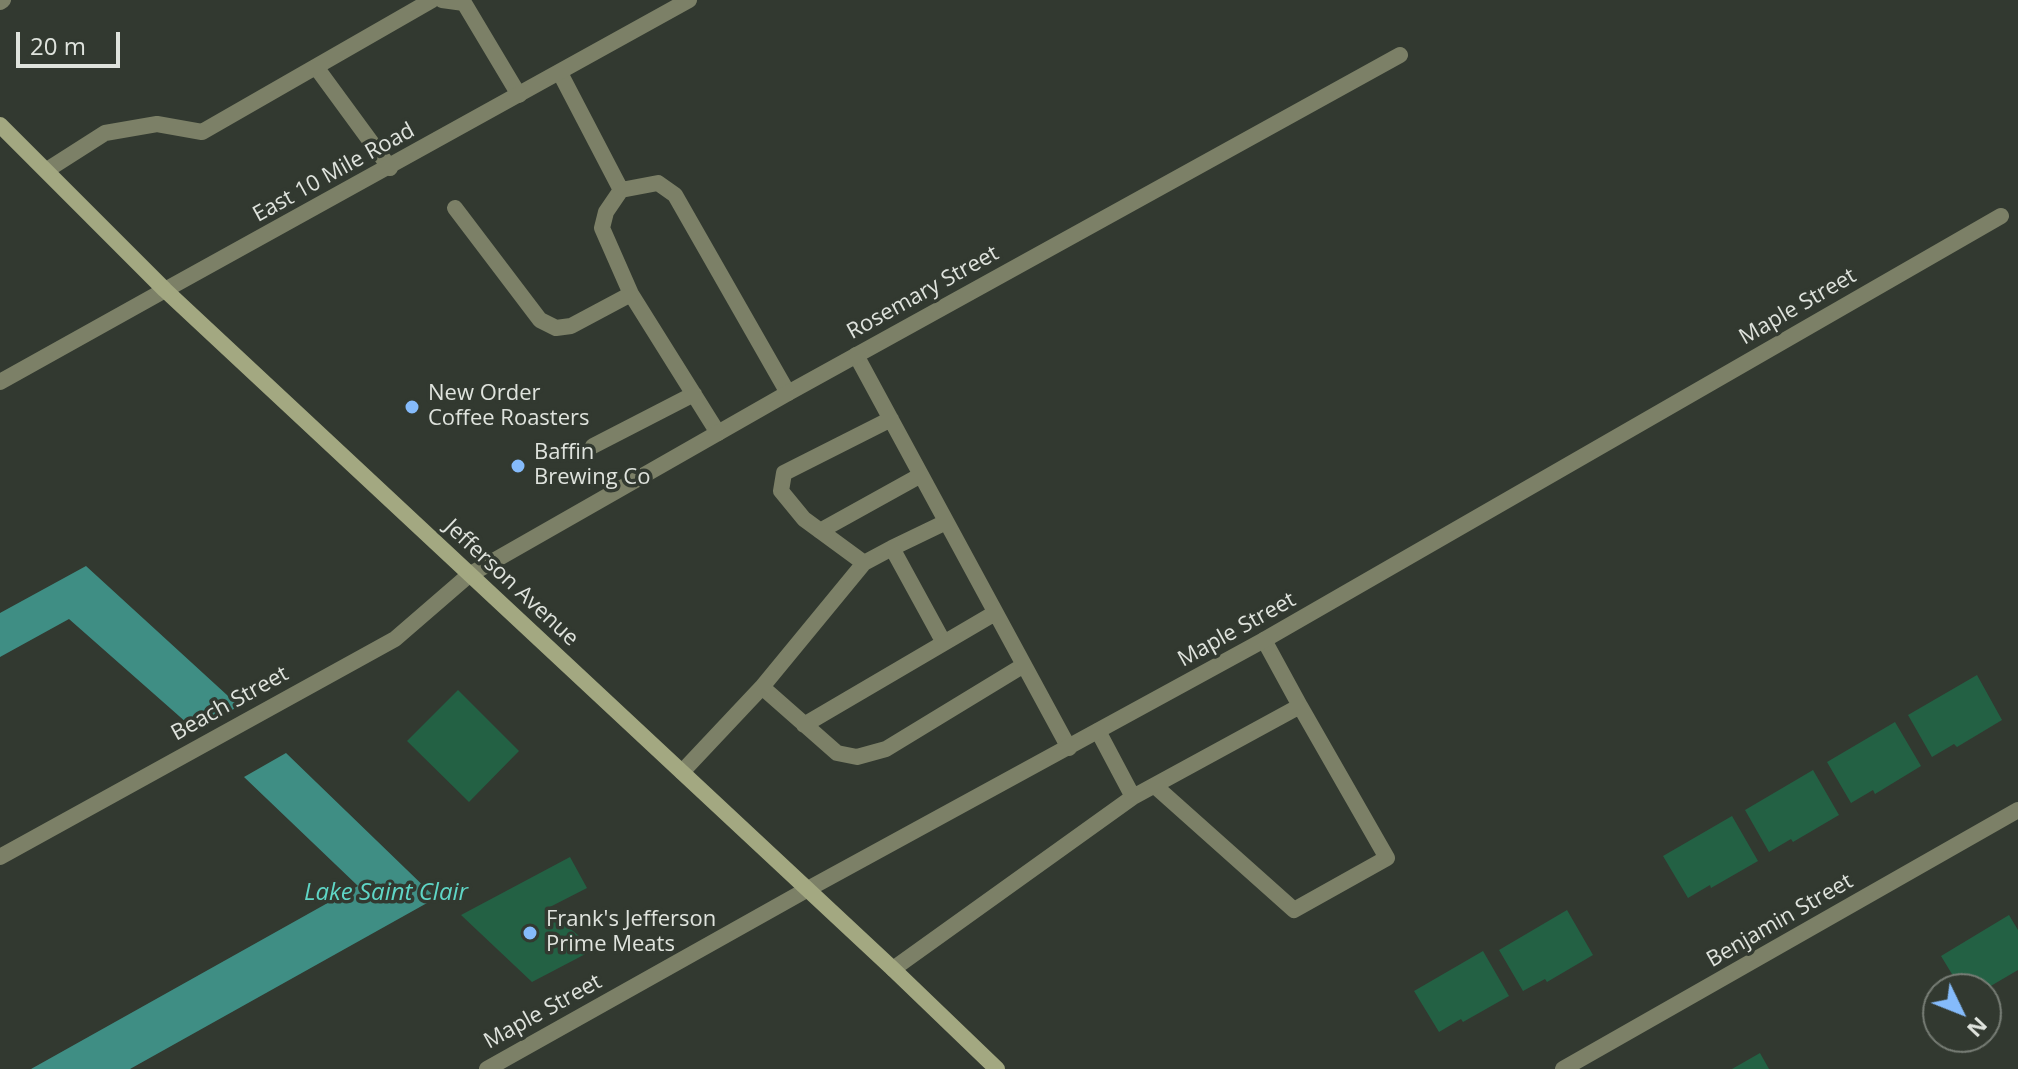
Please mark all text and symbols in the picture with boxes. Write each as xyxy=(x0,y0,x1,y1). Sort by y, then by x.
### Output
scale bar xyxy=(20,16,124,66)
text: 20 m xyxy=(30,29,86,62)
street label: East 10 Mile Road xyxy=(249,118,419,228)
street label: Rosemary Street xyxy=(843,240,1003,346)
street label: Maple Street xyxy=(1735,263,1861,351)
place label: New Order Coffee Roasters xyxy=(428,381,590,432)
marker: New Order Coffee Roasters xyxy=(403,398,421,416)
place label: Baffin Brewing Co xyxy=(534,440,650,492)
marker: Baffin Brewing Co xyxy=(509,457,527,475)
street label: Jefferson Avenue xyxy=(438,514,584,652)
street label: Maple Street xyxy=(1174,587,1300,673)
street label: Beach Street xyxy=(167,661,293,747)
street label: Benjamin Street xyxy=(1702,868,1858,974)
water label: Lake Saint Clair xyxy=(304,879,468,907)
place label: Frank's Jefferson Prime Meats xyxy=(546,907,716,958)
marker: Frank's Jefferson Prime Meats xyxy=(521,924,539,942)
street label: Maple Street xyxy=(480,969,606,1055)
north arrow xyxy=(1922,973,2002,1053)
text: N xyxy=(1961,1011,1995,1045)

